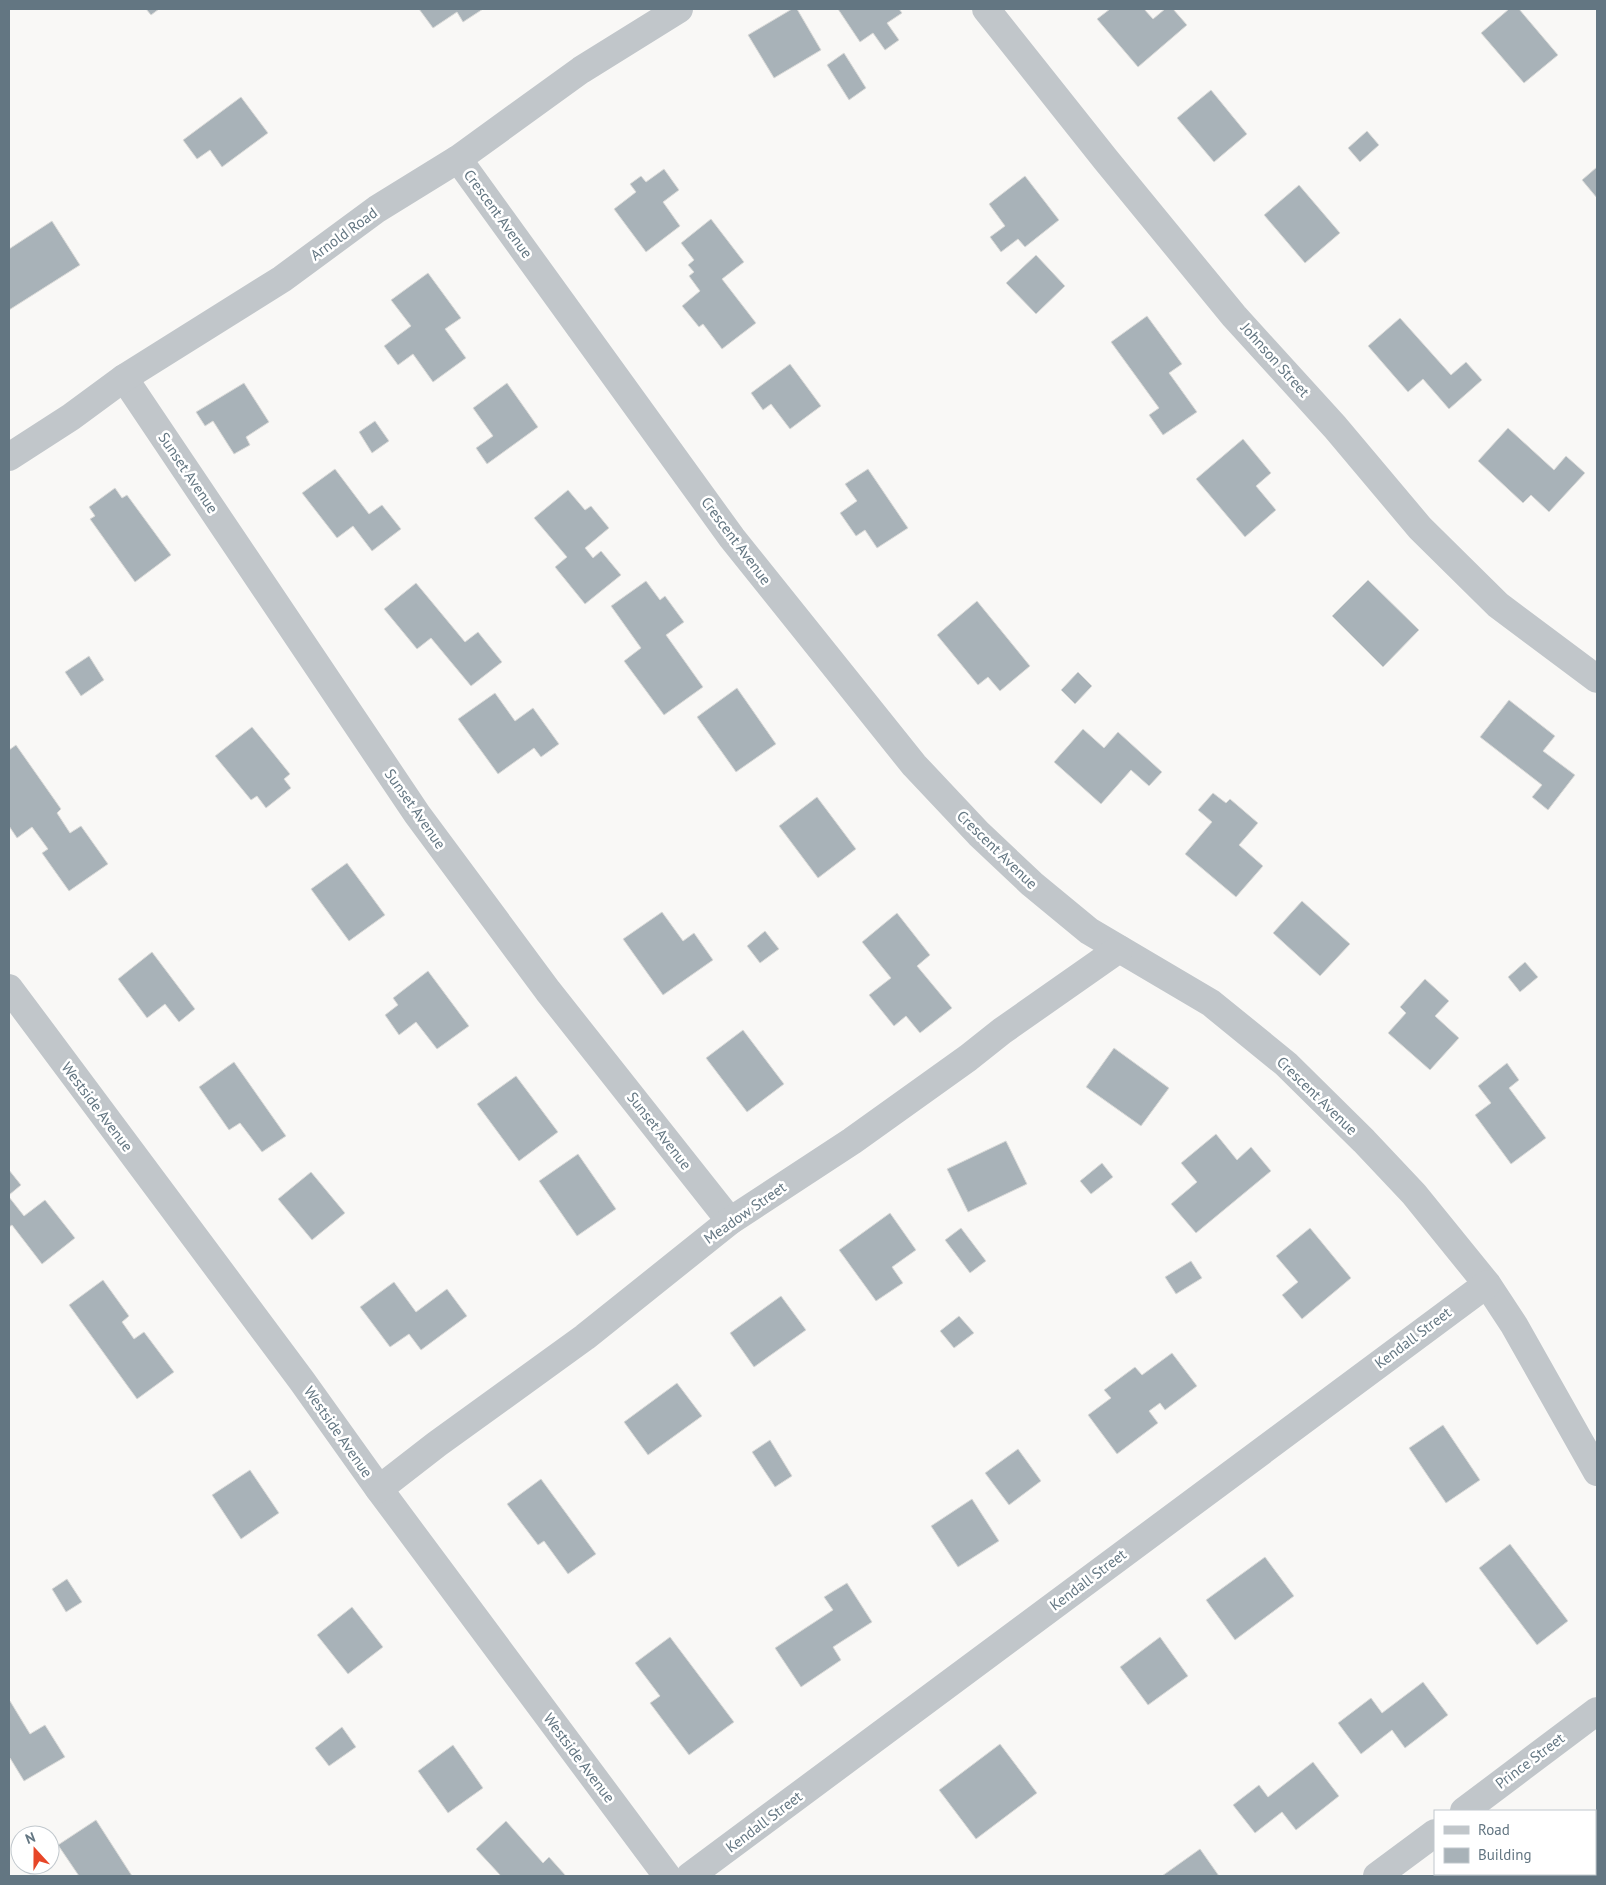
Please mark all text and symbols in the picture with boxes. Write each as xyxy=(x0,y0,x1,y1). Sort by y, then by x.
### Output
street label: Crescent Avenue xyxy=(460,166,537,262)
street label: Arnold Road xyxy=(306,203,381,264)
street label: Johnson Street xyxy=(1236,318,1314,401)
street label: Sunset Avenue xyxy=(154,429,222,517)
street label: Crescent Avenue xyxy=(697,493,776,588)
street label: Sunset Avenue xyxy=(381,765,450,853)
street label: Crescent Avenue xyxy=(953,806,1042,893)
street label: Crescent Avenue xyxy=(1273,1052,1362,1139)
street label: Westside Avenue xyxy=(58,1058,137,1155)
street label: Sunset Avenue xyxy=(623,1088,696,1173)
street label: Meadow Street xyxy=(700,1177,789,1248)
street label: Kendall Street xyxy=(1371,1303,1455,1373)
street label: Westside Avenue xyxy=(300,1382,377,1481)
street label: Kendall Street xyxy=(1046,1545,1130,1615)
street label: Westside Avenue xyxy=(540,1709,619,1806)
street label: Prince Street xyxy=(1491,1728,1568,1793)
street label: Kendall Street xyxy=(722,1787,806,1857)
legend xyxy=(1434,1810,1596,1875)
text: Road xyxy=(1478,1820,1510,1839)
north arrow xyxy=(10,1825,60,1875)
text: N xyxy=(23,1828,38,1848)
text: Building xyxy=(1478,1845,1532,1864)

